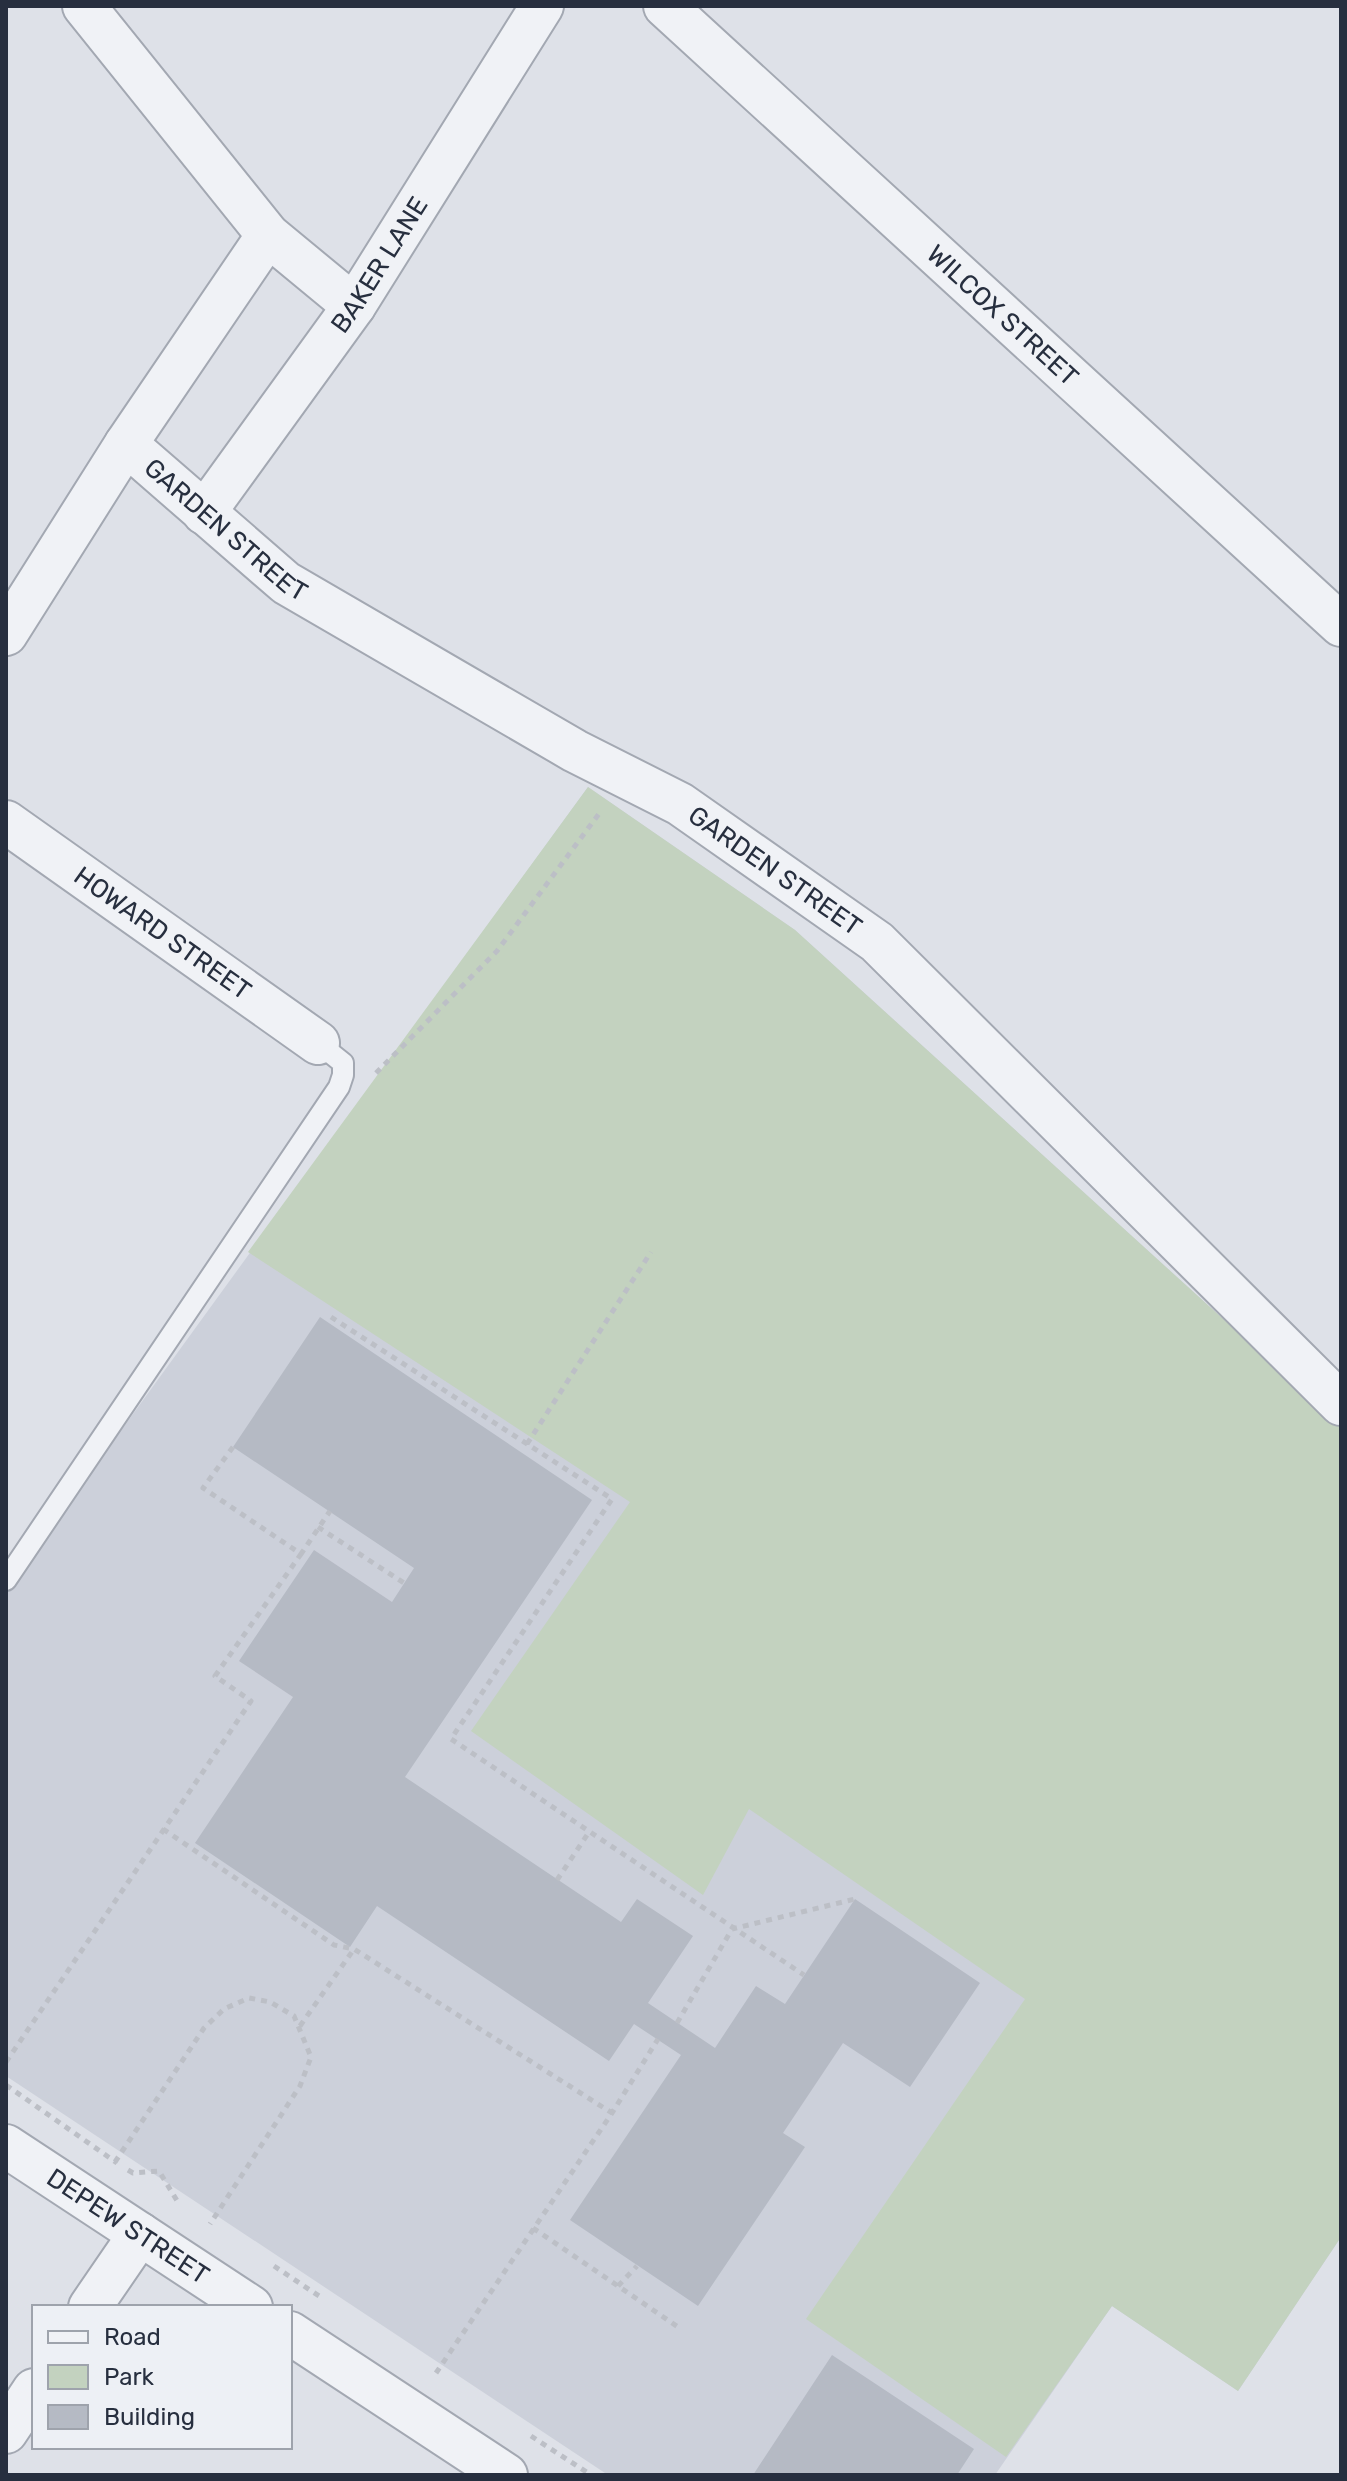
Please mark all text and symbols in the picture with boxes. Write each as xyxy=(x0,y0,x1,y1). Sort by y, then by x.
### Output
street label: BAKER LANE xyxy=(324,191,434,339)
street label: WILCOX STREET xyxy=(921,238,1085,392)
street label: GARDEN STREET xyxy=(138,452,313,608)
street label: GARDEN STREET xyxy=(682,799,868,942)
street label: HOWARD STREET xyxy=(68,860,257,1006)
street label: DEPEW STREET xyxy=(41,2162,215,2291)
legend xyxy=(32,2305,292,2449)
text: Road xyxy=(104,2323,161,2351)
text: Park xyxy=(104,2363,155,2391)
text: Building xyxy=(104,2403,195,2431)

